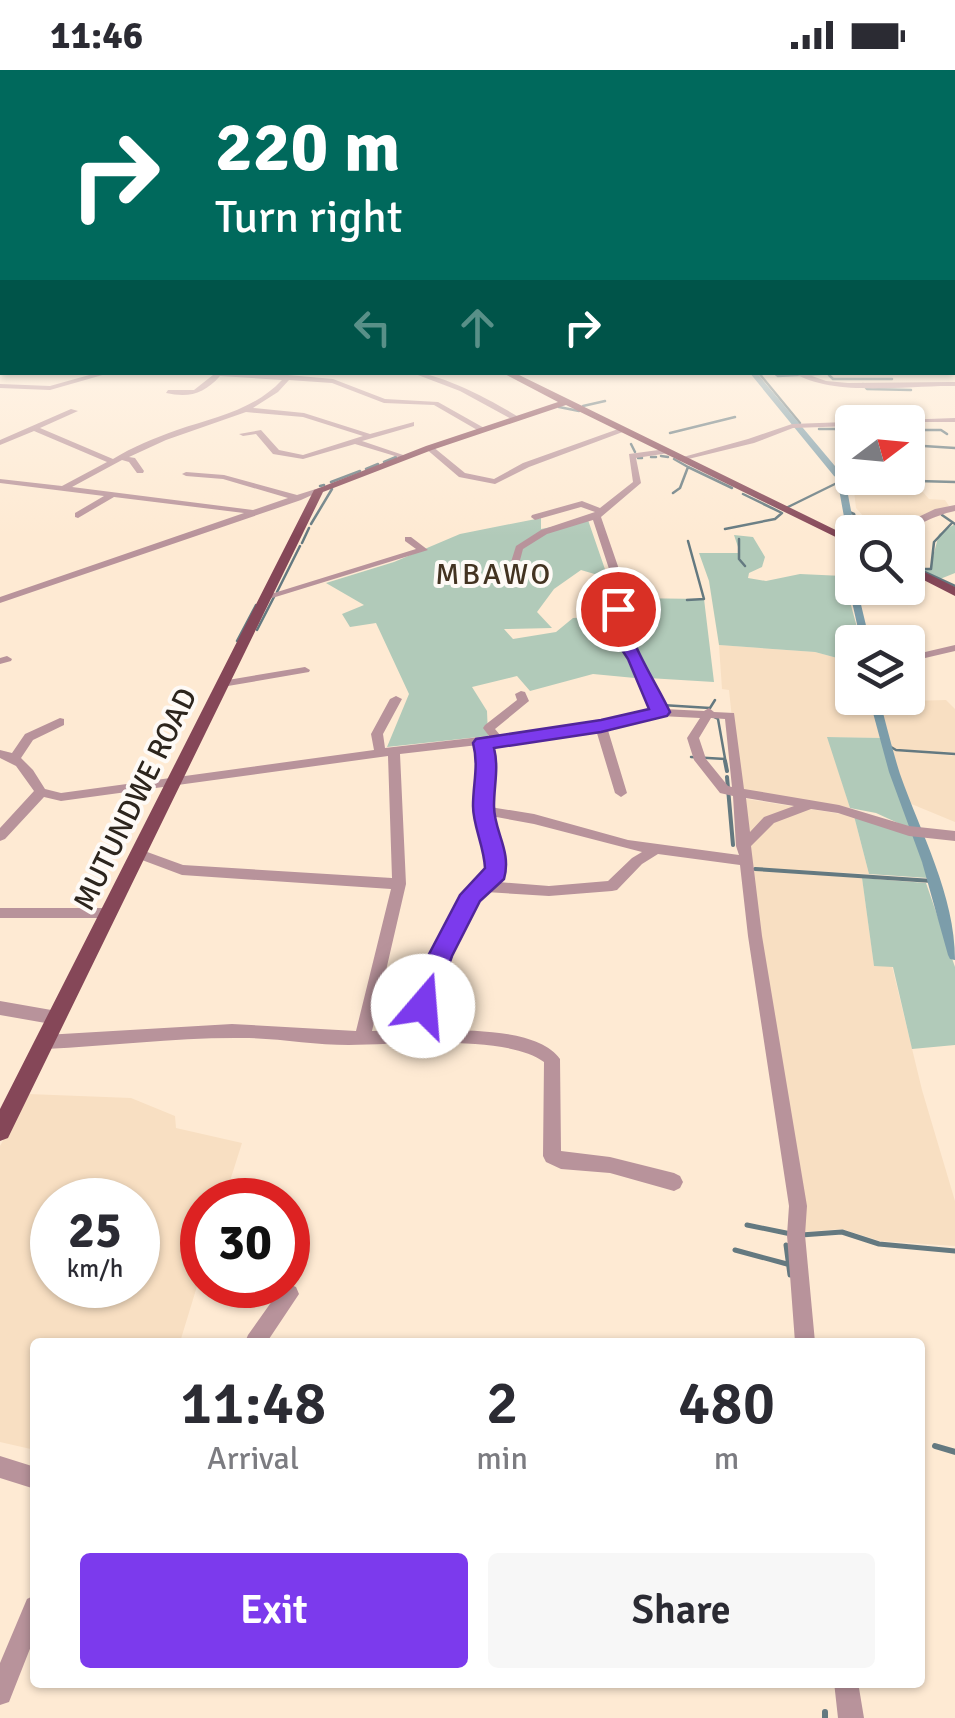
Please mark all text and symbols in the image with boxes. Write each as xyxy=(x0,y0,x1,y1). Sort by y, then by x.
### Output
text: 11:46 xyxy=(50,12,143,59)
text: 220 m xyxy=(215,104,400,190)
icon: right xyxy=(50,110,180,240)
text: Turn right xyxy=(215,190,403,245)
icon: left xyxy=(345,300,400,355)
icon: ahead xyxy=(450,300,505,355)
icon: right xyxy=(555,300,610,355)
north arrow xyxy=(835,405,925,495)
map controls xyxy=(835,405,925,715)
button: search xyxy=(835,515,925,605)
district label: MBAWO xyxy=(435,556,553,593)
pin xyxy=(576,567,661,652)
icon: arrive xyxy=(591,582,646,637)
button: layers xyxy=(835,625,925,715)
street label: MUTUNDWE ROAD xyxy=(66,682,205,916)
position arrow xyxy=(371,954,475,1058)
speed limit sign: 30 xyxy=(180,1178,310,1308)
text: 25 xyxy=(68,1200,122,1262)
text: km/h xyxy=(67,1253,123,1284)
text: 11:48 xyxy=(180,1367,326,1441)
text: 2 xyxy=(486,1367,518,1441)
text: 480 xyxy=(678,1367,775,1441)
text: Arrival xyxy=(207,1439,299,1478)
text: min xyxy=(476,1439,528,1478)
text: m xyxy=(714,1439,739,1478)
button: Exit xyxy=(80,1553,468,1668)
button: Share xyxy=(488,1553,875,1668)

